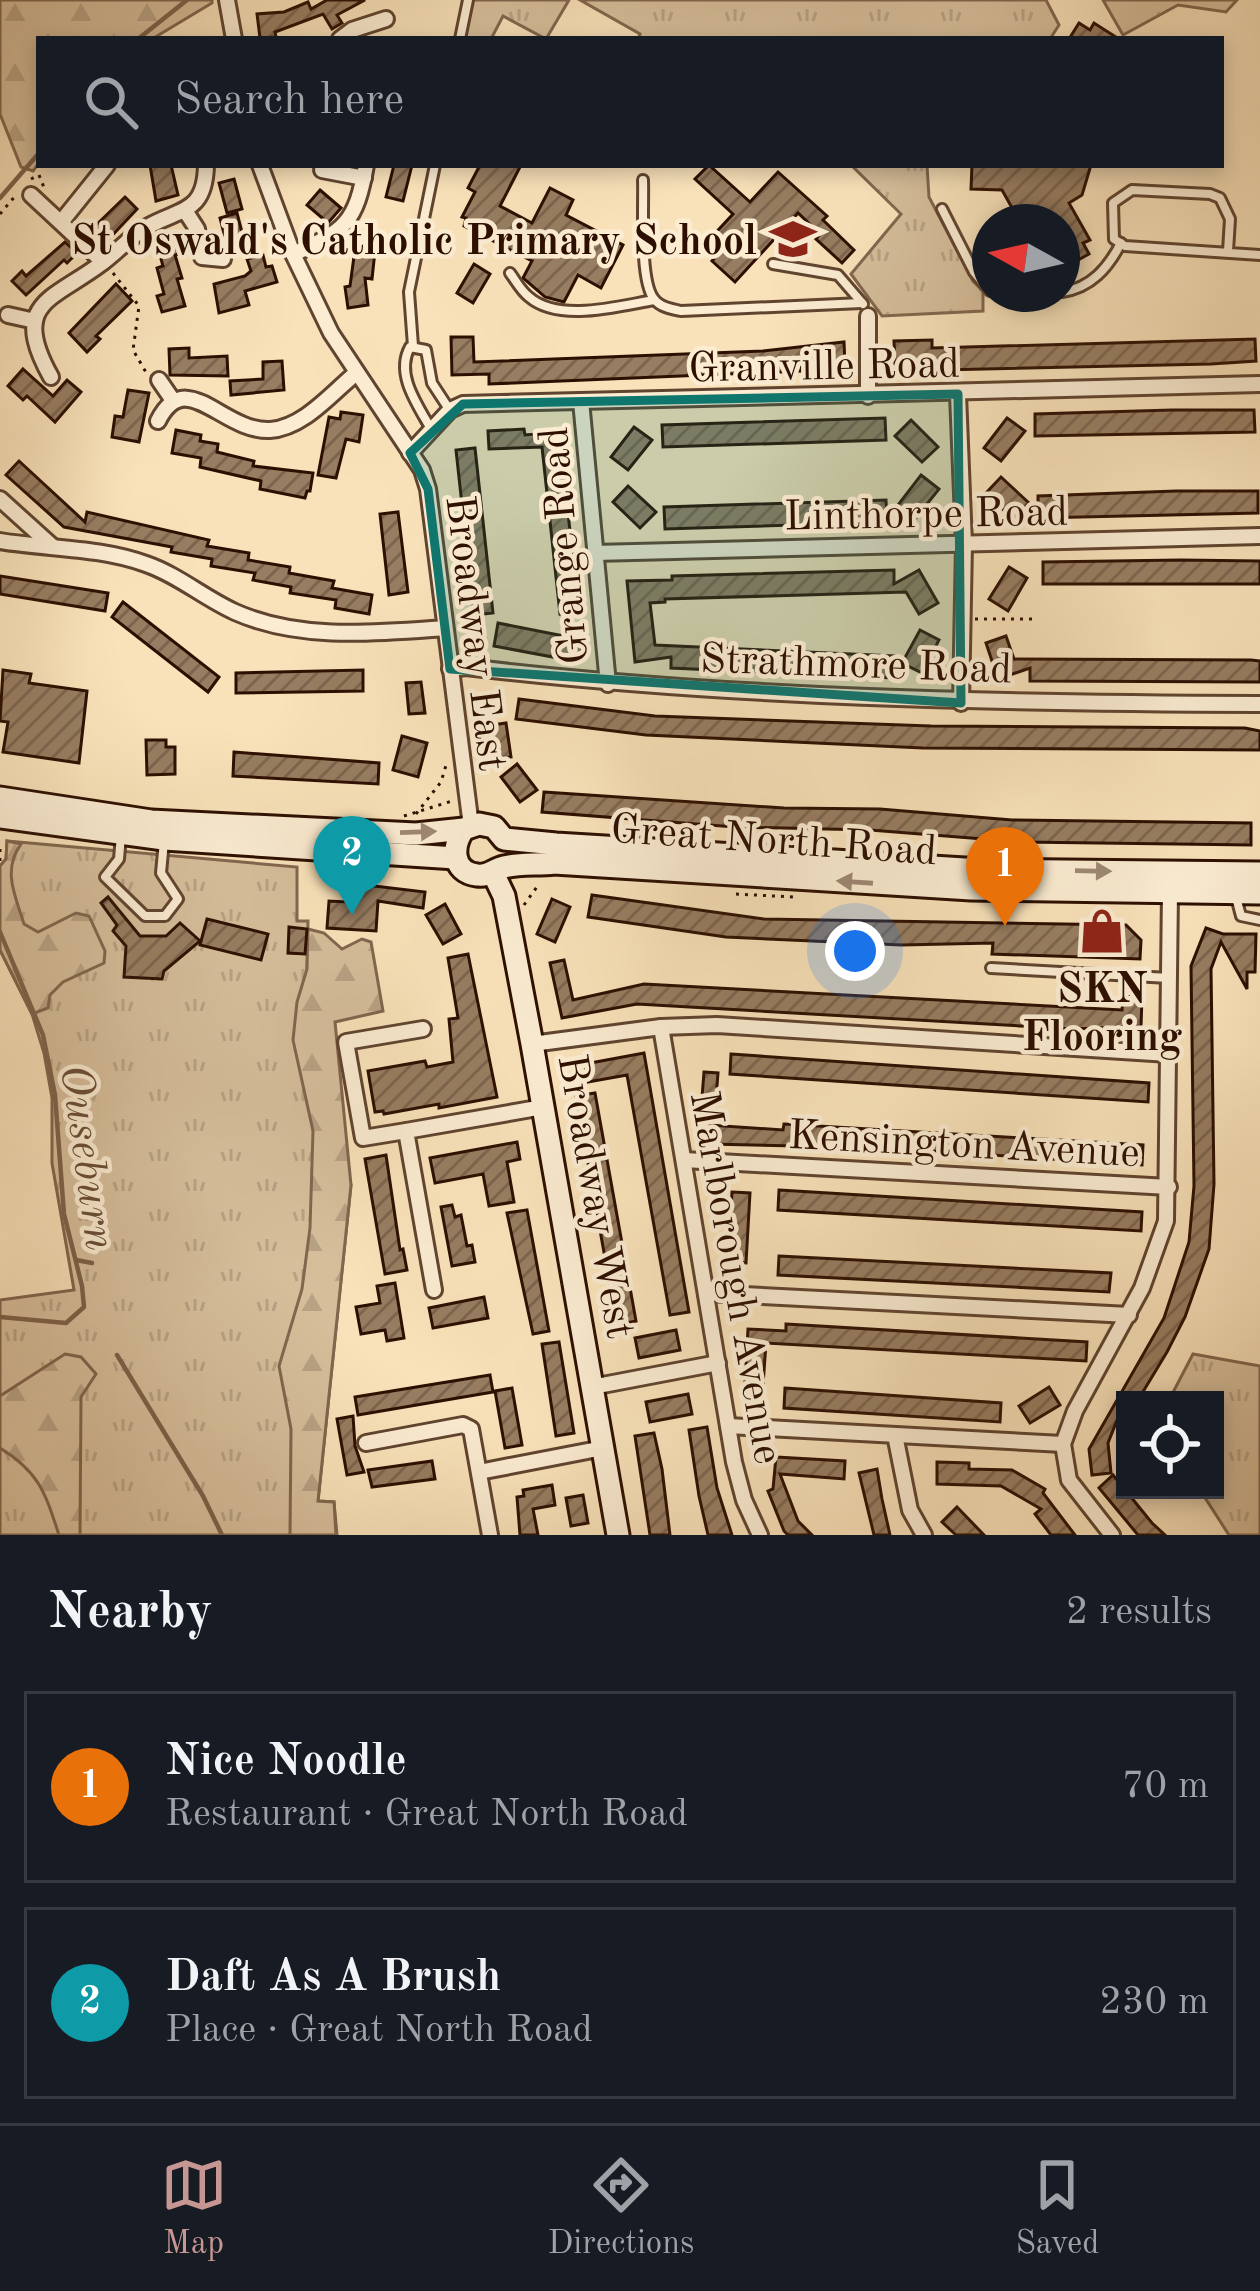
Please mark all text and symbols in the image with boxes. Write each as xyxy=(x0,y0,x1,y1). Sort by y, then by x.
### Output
search box xyxy=(36,36,1224,168)
icon: search xyxy=(78,69,144,135)
text: Search here xyxy=(174,79,404,124)
north arrow xyxy=(972,204,1080,312)
school or university icon: St Oswald's Catholic Primary School xyxy=(768,214,818,264)
place label: St Oswald's Catholic Primary School xyxy=(71,222,757,264)
street label: Granville Road xyxy=(688,345,960,391)
street label: Grange Road xyxy=(535,425,597,666)
street label: Broadway East xyxy=(436,493,512,774)
street label: Linthorpe Road xyxy=(784,493,1069,539)
street label: Strathmore Road xyxy=(699,640,1013,692)
street label: Great North Road xyxy=(609,810,938,874)
pin: 2 xyxy=(313,816,391,915)
one-way arrow xyxy=(400,823,438,842)
pin: 1 xyxy=(966,827,1044,926)
one-way arrow xyxy=(1075,862,1113,881)
one-way arrow xyxy=(835,872,873,891)
shop icon: SKN Flooring xyxy=(1077,906,1127,956)
your location xyxy=(825,921,885,981)
place label: SKN Flooring xyxy=(1022,970,1182,1060)
street label: Broadway West xyxy=(548,1051,640,1342)
water label: Ouseburn xyxy=(50,1062,122,1254)
street label: Marlborough Avenue xyxy=(681,1088,788,1467)
street label: Kensington Avenue xyxy=(787,1116,1141,1176)
map controls xyxy=(1116,1391,1224,1499)
button: locate xyxy=(1116,1391,1224,1499)
text: Nearby xyxy=(48,1588,213,1639)
text: 2 results xyxy=(1066,1593,1212,1632)
text: Nice Noodle xyxy=(165,1740,407,1785)
text: 1 xyxy=(79,1767,101,1806)
text: 70 m xyxy=(1122,1767,1209,1806)
text: Restaurant · Great North Road xyxy=(165,1795,688,1834)
text: Daft As A Brush xyxy=(165,1956,501,2001)
text: 2 xyxy=(79,1983,101,2022)
text: 230 m xyxy=(1099,1983,1209,2022)
text: Place · Great North Road xyxy=(165,2011,593,2050)
tab: Map xyxy=(161,2152,227,2265)
tab: Directions xyxy=(548,2152,694,2265)
tab: Saved xyxy=(1015,2152,1099,2265)

